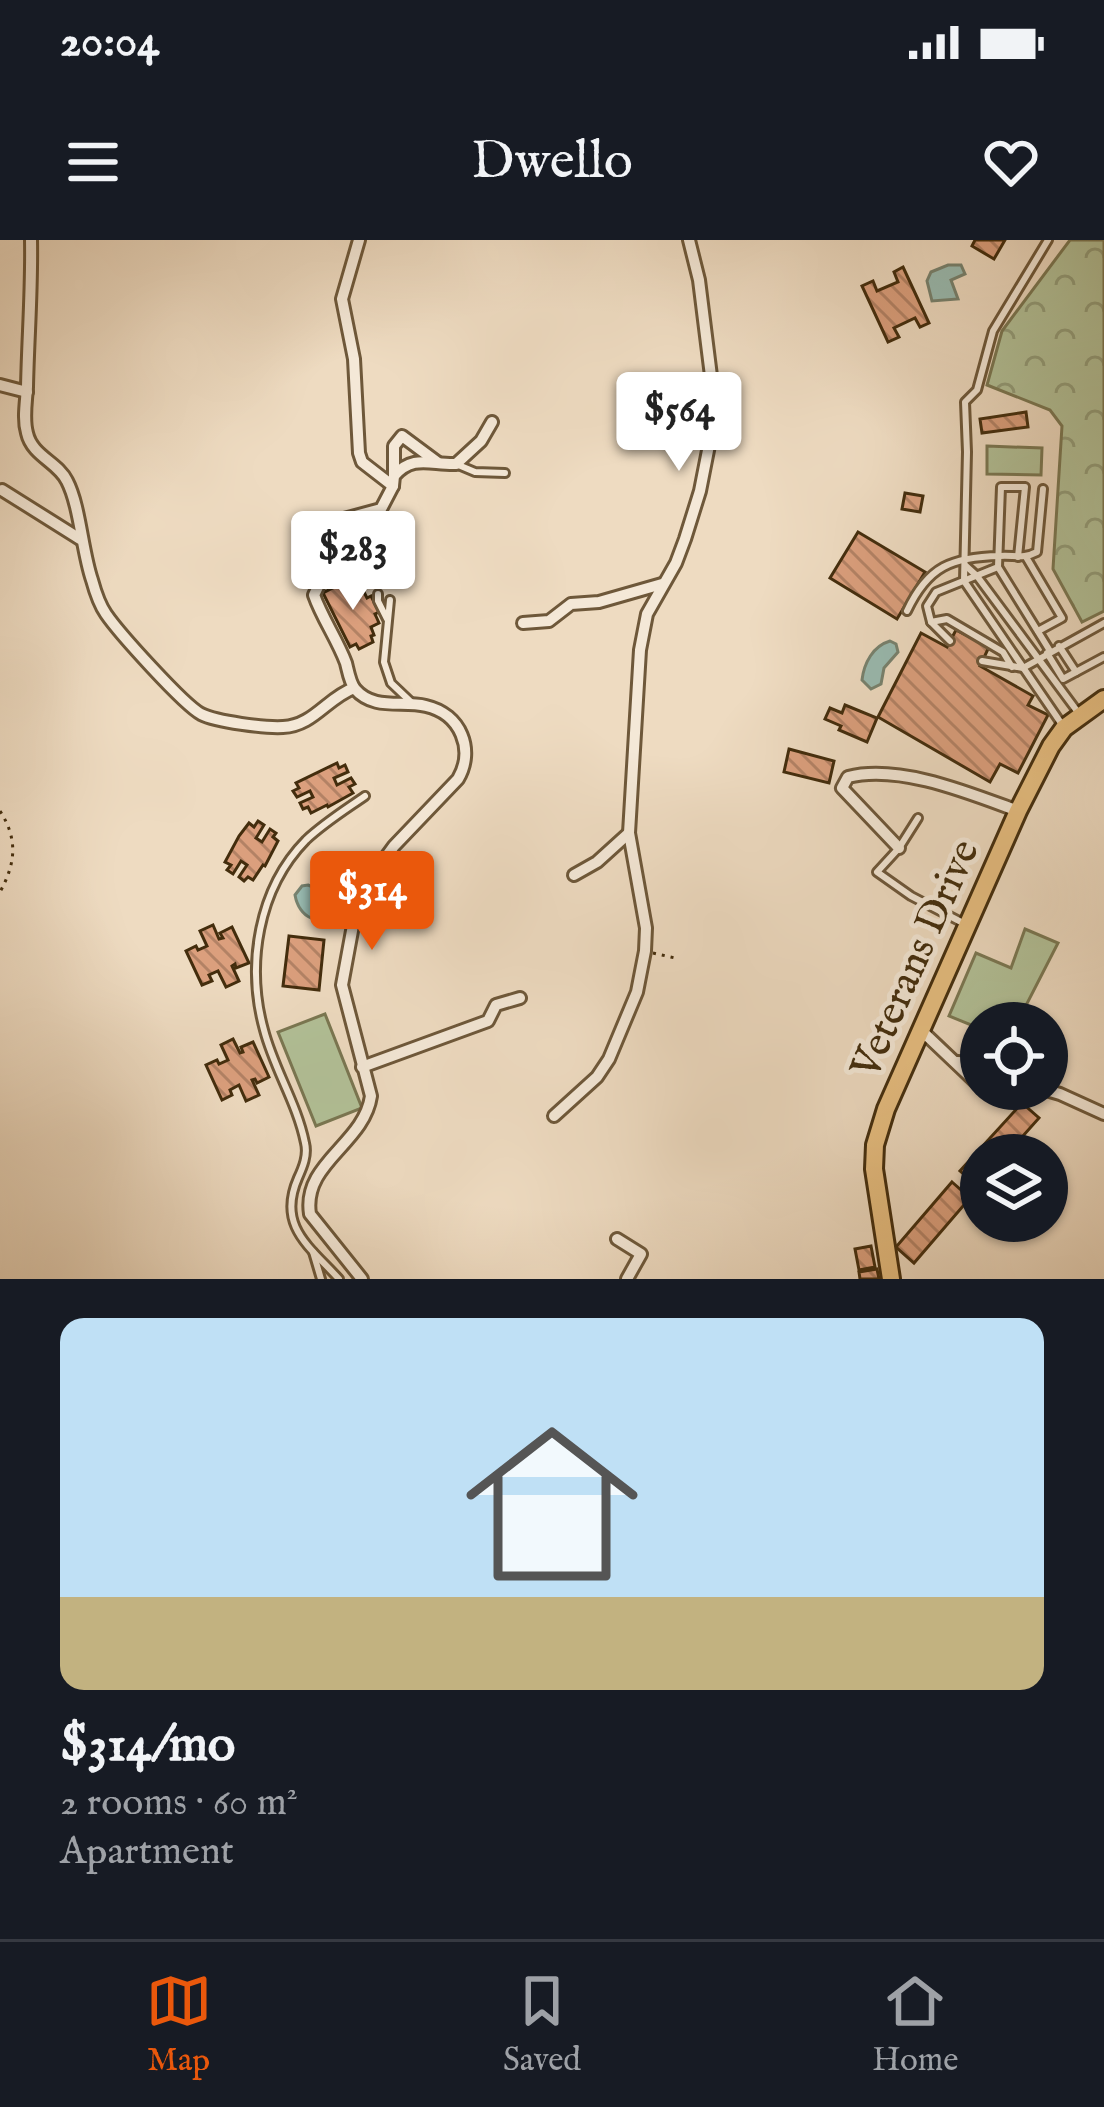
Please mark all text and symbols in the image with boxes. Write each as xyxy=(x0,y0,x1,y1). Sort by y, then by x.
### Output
text: 20:04 xyxy=(60,14,159,71)
text: Dwello xyxy=(471,128,633,197)
icon: menu xyxy=(60,129,126,195)
icon: heart xyxy=(978,129,1044,195)
pin: $564 xyxy=(608,372,750,474)
text: $564 xyxy=(643,386,715,435)
pin: $283 xyxy=(282,511,424,613)
text: $283 xyxy=(318,525,388,574)
street label: Veterans Drive xyxy=(840,832,992,1088)
pin: $314 xyxy=(301,851,443,953)
text: $314 xyxy=(337,865,407,914)
map controls xyxy=(960,1002,1068,1242)
button: locate xyxy=(960,1002,1068,1110)
button: layers xyxy=(960,1134,1068,1242)
icon: home xyxy=(444,1396,660,1612)
text: $314/mo xyxy=(60,1714,235,1779)
text: 2 rooms · 60 m² xyxy=(60,1779,298,1828)
text: Apartment xyxy=(60,1828,234,1877)
tab: Map xyxy=(146,1968,212,2082)
tab: Saved xyxy=(503,1968,581,2082)
tab: Home xyxy=(872,1968,958,2082)

